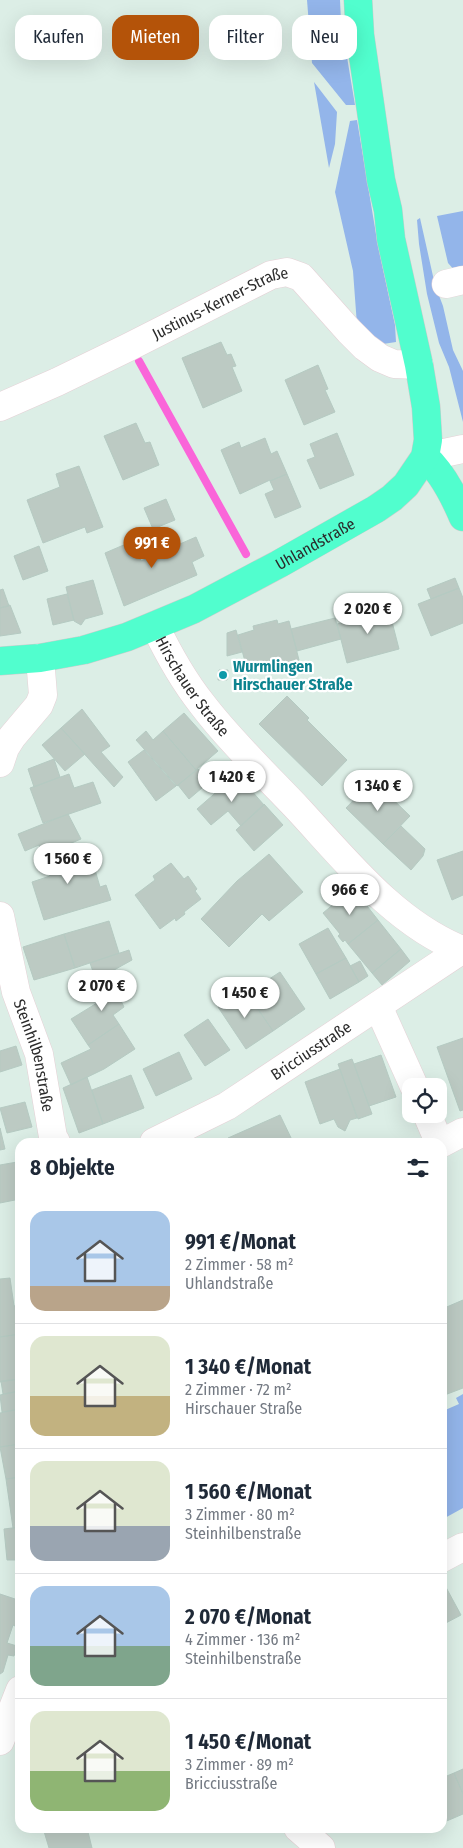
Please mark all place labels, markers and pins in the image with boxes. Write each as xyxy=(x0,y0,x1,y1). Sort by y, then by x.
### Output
pin: 991 € xyxy=(117,526,187,569)
pin: 2 020 € xyxy=(322,592,414,635)
place label: Wurmlingen Hirschauer Straße xyxy=(233,657,353,694)
marker: Wurmlingen Hirschauer Straße xyxy=(217,669,229,681)
pin: 1 420 € xyxy=(186,760,278,803)
pin: 1 340 € xyxy=(332,770,424,812)
pin: 1 560 € xyxy=(22,842,114,885)
pin: 966 € xyxy=(315,874,385,916)
pin: 2 070 € xyxy=(56,970,148,1012)
pin: 1 450 € xyxy=(199,976,291,1019)

